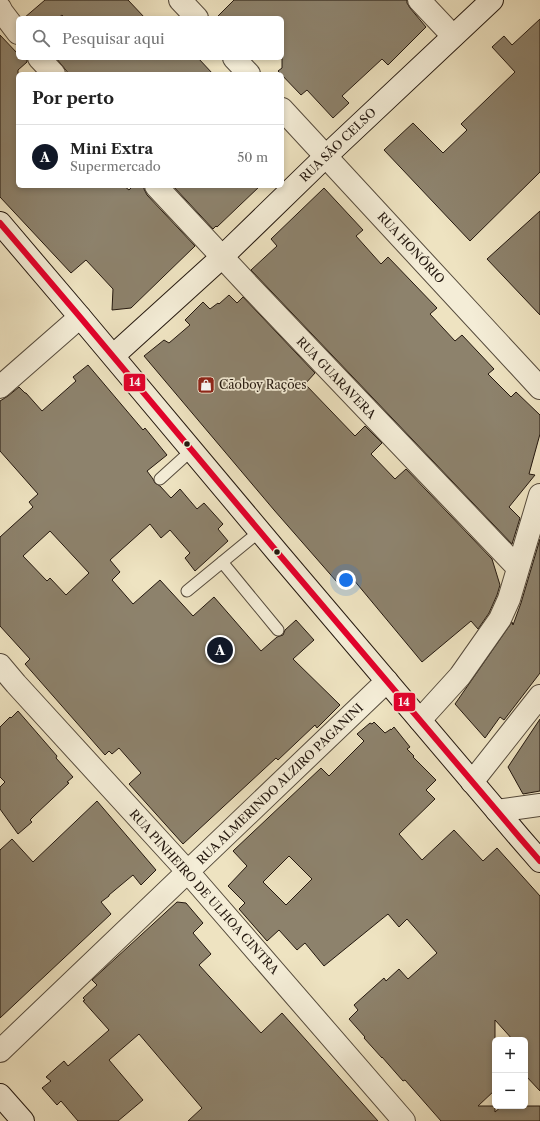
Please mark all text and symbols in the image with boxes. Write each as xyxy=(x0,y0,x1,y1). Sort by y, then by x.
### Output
search box xyxy=(16,16,284,60)
icon: search xyxy=(30,27,52,49)
text: Pesquisar aqui xyxy=(62,29,165,48)
text: Por perto xyxy=(32,88,114,108)
street label: RUA SÃO CELSO xyxy=(296,104,379,185)
text: Mini Extra xyxy=(70,139,153,158)
text: A xyxy=(40,149,50,165)
text: 50 m xyxy=(237,149,268,165)
text: Supermercado xyxy=(70,158,161,174)
street label: RUA HONÓRIO xyxy=(375,208,449,286)
street label: RUA GUARAVERA xyxy=(294,334,380,422)
line badge: 14 xyxy=(123,373,146,392)
text: 14 xyxy=(129,375,141,389)
shop icon: Cãoboy Rações xyxy=(196,375,216,395)
place label: Cãoboy Rações xyxy=(219,377,307,392)
unlabelled marker xyxy=(182,439,192,449)
unlabelled marker xyxy=(272,547,282,557)
your location xyxy=(336,570,356,590)
pin: A xyxy=(207,635,233,665)
line badge: 14 xyxy=(393,692,416,712)
text: 14 xyxy=(398,695,410,709)
street label: RUA ALMERINDO ALZIRO PAGANINI xyxy=(193,700,366,867)
street label: RUA PINHEIRO DE ULHOA CINTRA xyxy=(126,806,283,978)
map controls xyxy=(492,1037,528,1109)
button: + xyxy=(492,1037,528,1073)
button: − xyxy=(492,1073,528,1109)

